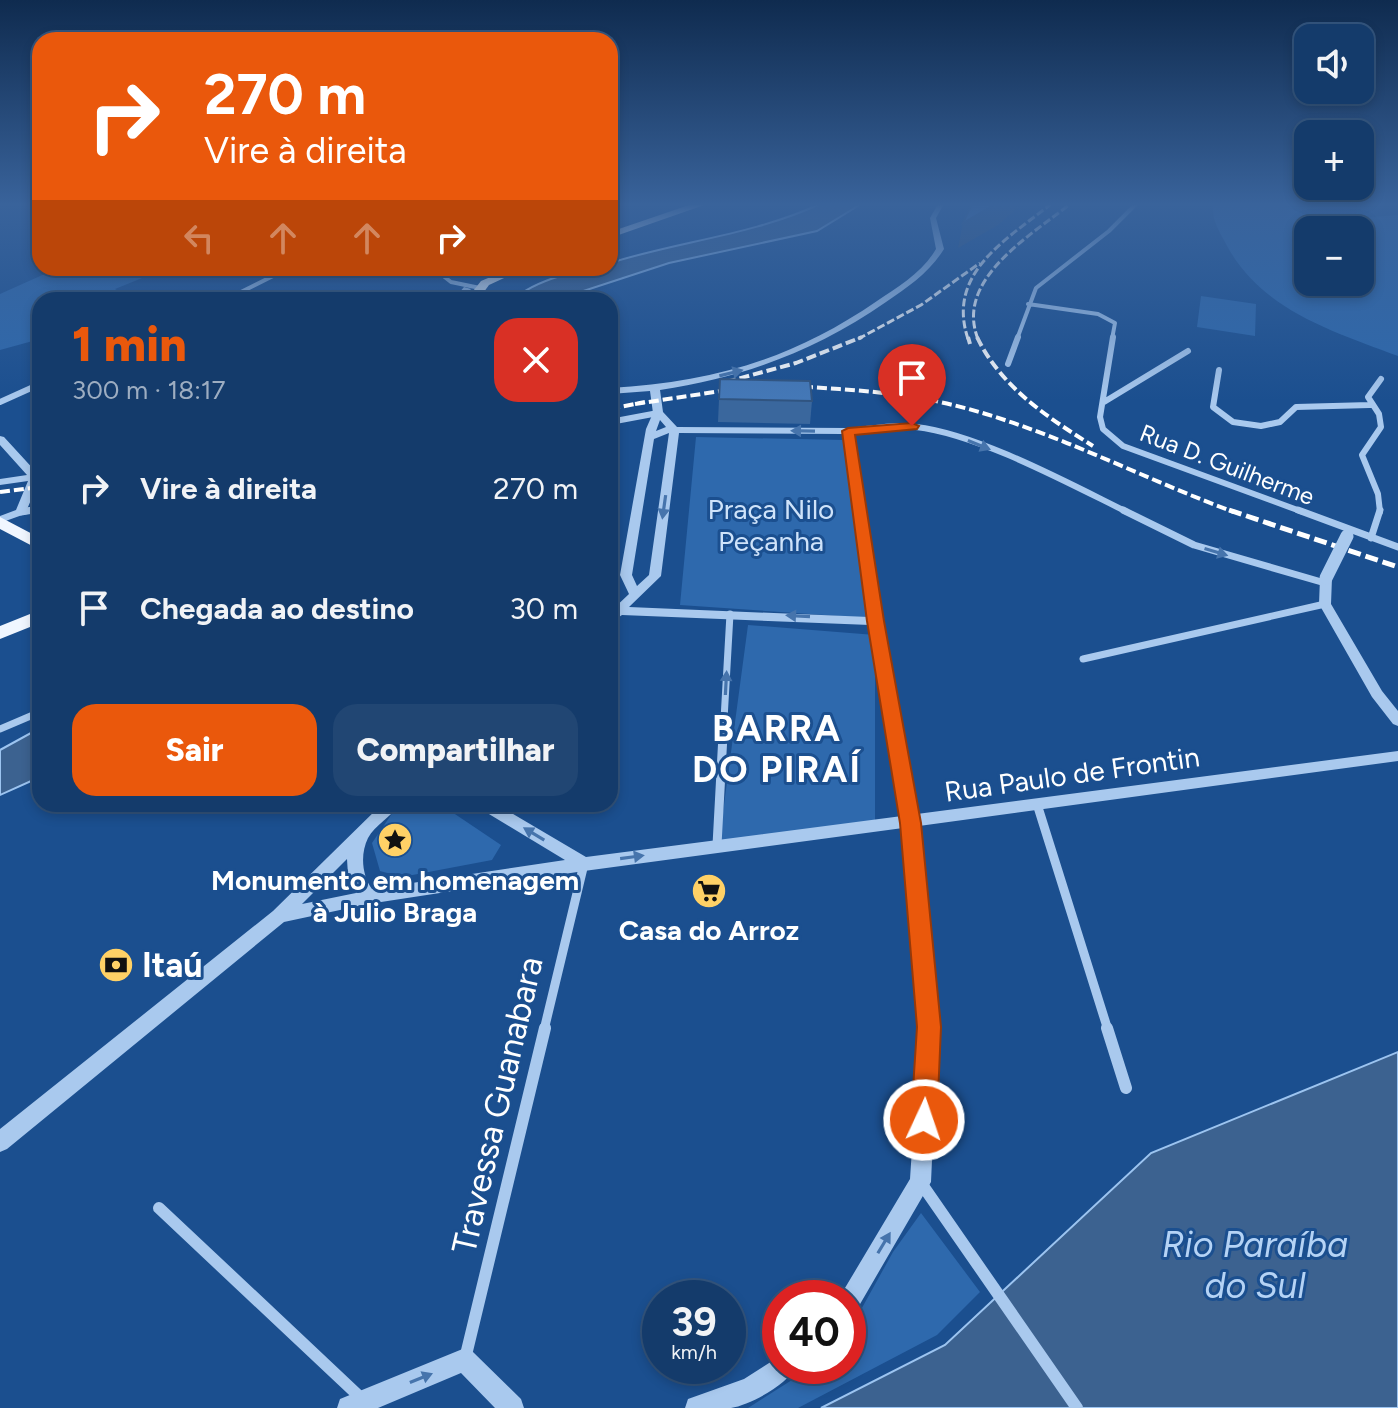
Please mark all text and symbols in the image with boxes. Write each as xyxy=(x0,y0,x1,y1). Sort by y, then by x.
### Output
map controls xyxy=(1294,24,1374,296)
button: sound xyxy=(1294,24,1374,104)
text: 270 m xyxy=(204,61,366,128)
icon: right xyxy=(72,64,176,168)
button: + xyxy=(1294,120,1374,200)
text: Vire à direita xyxy=(204,129,407,172)
icon: left xyxy=(177,216,221,260)
icon: ahead xyxy=(261,216,305,260)
icon: ahead xyxy=(345,216,389,260)
icon: right xyxy=(429,216,473,260)
button: − xyxy=(1294,216,1374,296)
text: 1 min xyxy=(72,315,187,373)
button: close xyxy=(494,318,578,402)
pin xyxy=(878,344,946,426)
icon: arrive xyxy=(890,356,934,400)
one-way arrow xyxy=(719,367,744,379)
text: 300 m · 18:17 xyxy=(72,374,225,406)
street label: Rua D. Guilherme xyxy=(1136,418,1319,511)
one-way arrow xyxy=(790,425,815,437)
one-way arrow xyxy=(967,439,991,452)
icon: right xyxy=(72,466,116,510)
text: Vire à direita xyxy=(140,470,317,507)
text: 270 m xyxy=(493,470,578,507)
park label: Praça Nilo Peçanha xyxy=(708,492,834,558)
one-way arrow xyxy=(657,495,670,520)
one-way arrow xyxy=(1204,546,1228,559)
icon: arrive xyxy=(72,586,116,630)
text: Chegada ao destino xyxy=(140,590,414,627)
text: 30 m xyxy=(510,590,578,627)
one-way arrow xyxy=(785,610,810,623)
one-way arrow xyxy=(720,670,733,695)
button: Sair xyxy=(72,704,317,796)
button: Compartilhar xyxy=(333,704,578,796)
district label: BARRA DO PIRAÍ xyxy=(692,707,862,791)
street label: Rua Paulo de Frontin xyxy=(942,739,1202,809)
place icon: Monumento em homenagem à Julio Braga xyxy=(376,821,414,859)
one-way arrow xyxy=(523,827,545,841)
one-way arrow xyxy=(619,850,644,863)
place label: Monumento em homenagem à Julio Braga xyxy=(211,863,579,929)
supermarket icon: Casa do Arroz xyxy=(690,872,728,910)
place label: Casa do Arroz xyxy=(619,913,799,947)
place label: Itaú xyxy=(142,945,203,986)
bank icon: Itaú xyxy=(97,946,135,984)
street label: Travessa Guanabara xyxy=(443,953,552,1258)
position arrow xyxy=(882,1078,966,1162)
water label: Rio Paraíba do Sul xyxy=(1162,1223,1348,1307)
one-way arrow xyxy=(877,1232,891,1254)
speed limit sign: 40 xyxy=(762,1280,866,1384)
text: 39 xyxy=(671,1298,717,1346)
text: km/h xyxy=(671,1340,717,1364)
one-way arrow xyxy=(409,1371,433,1384)

